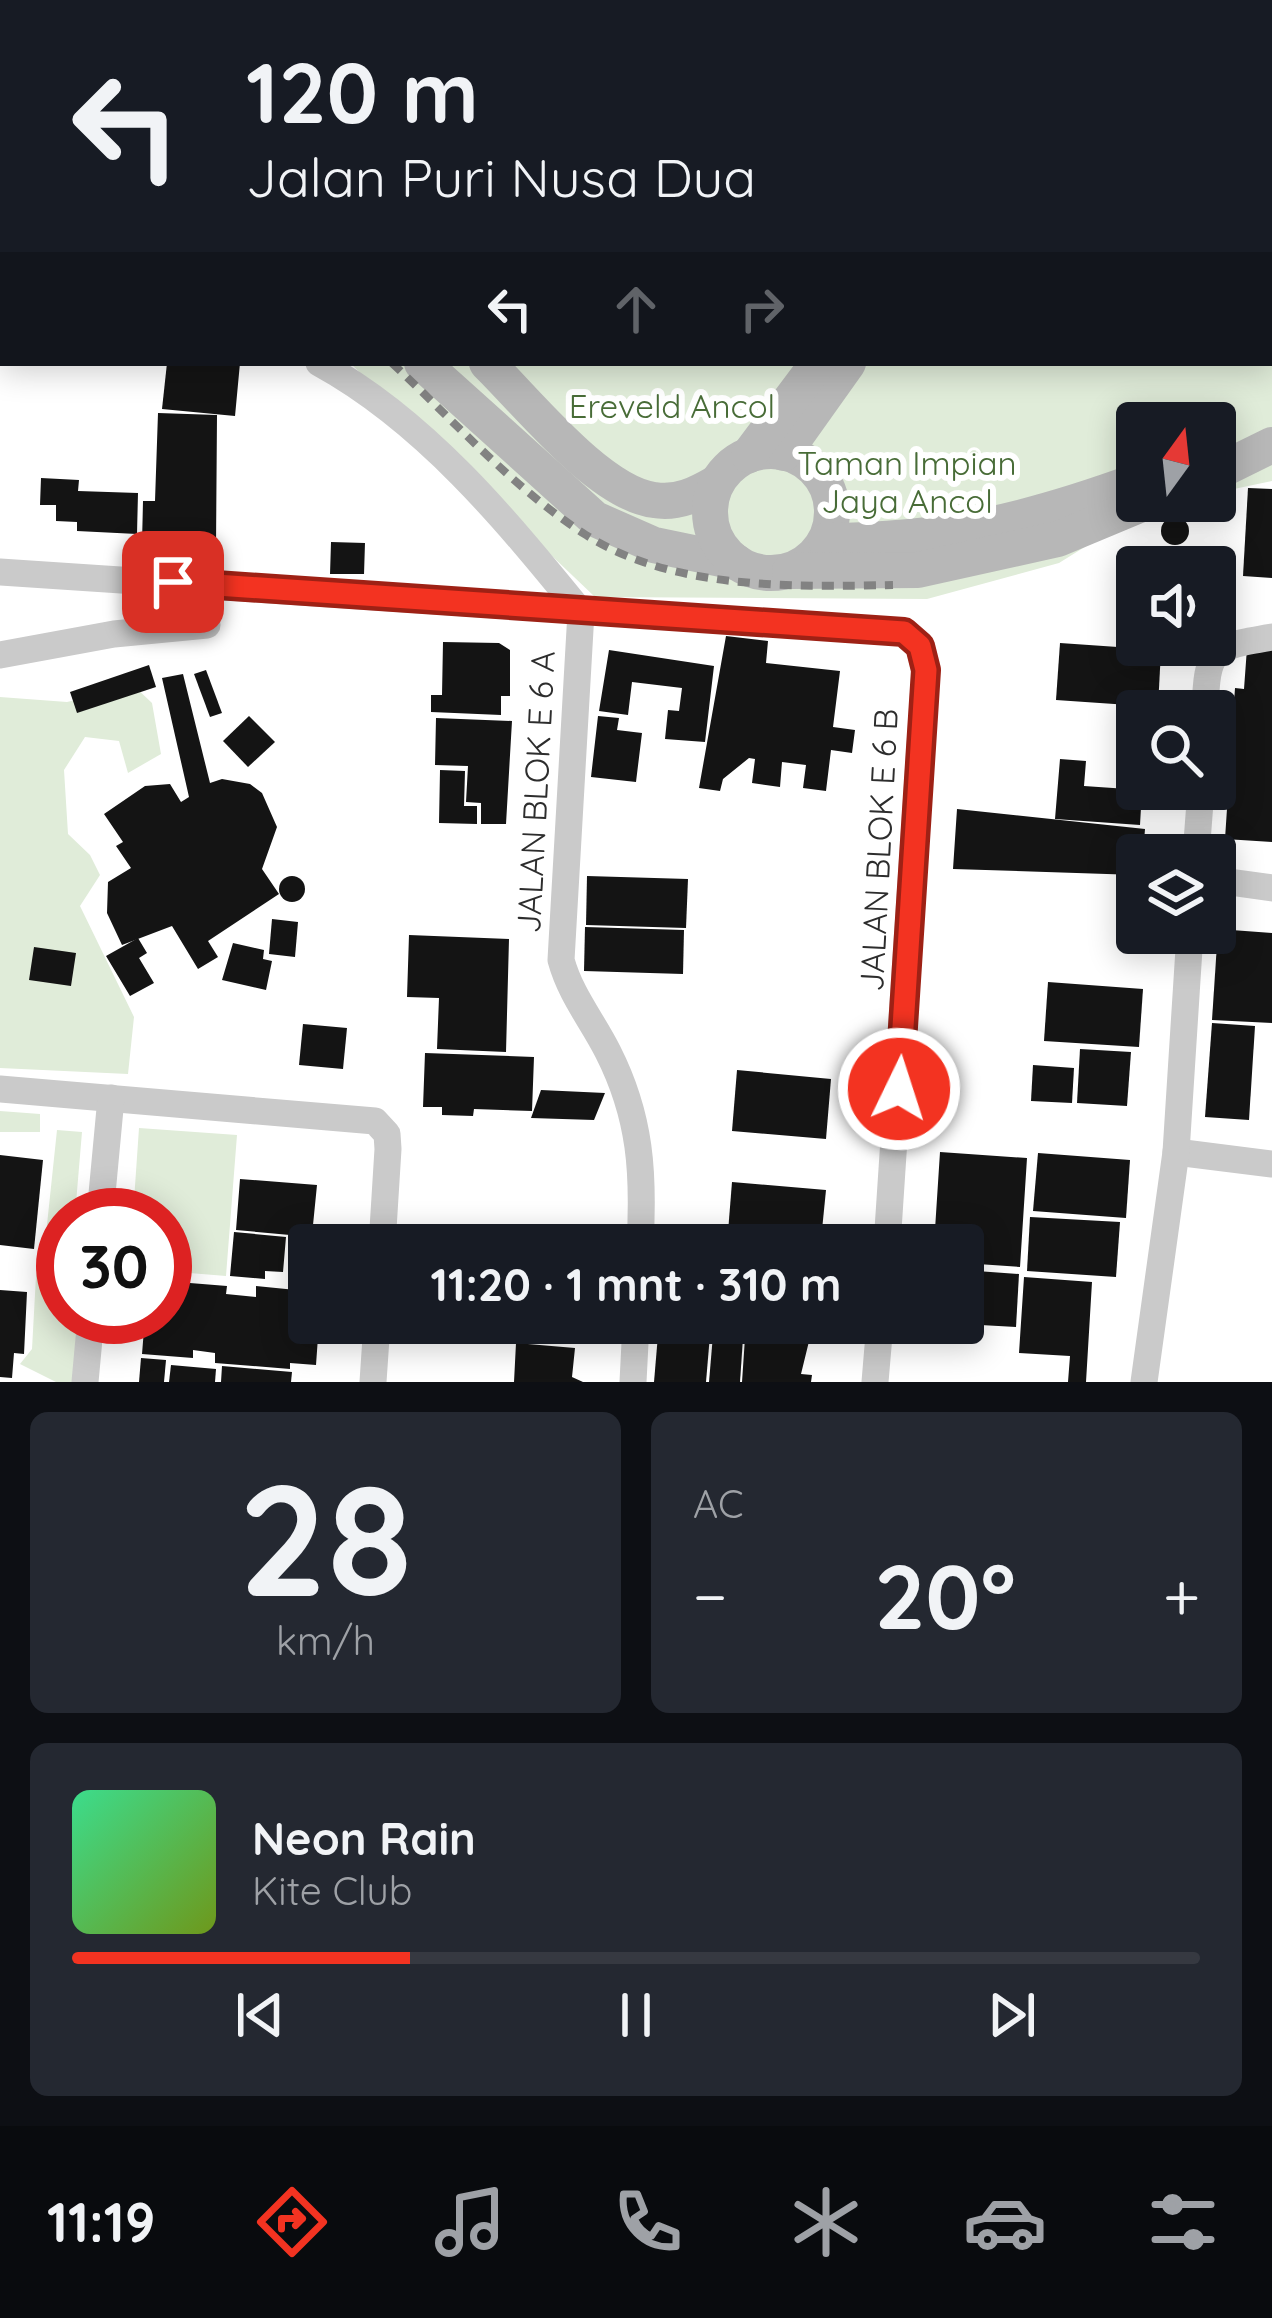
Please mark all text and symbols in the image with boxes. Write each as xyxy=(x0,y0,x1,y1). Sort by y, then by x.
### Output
text: 120 m xyxy=(246,39,479,144)
icon: left xyxy=(48,48,204,204)
text: Jalan Puri Nusa Dua xyxy=(246,143,756,211)
icon: left xyxy=(477,276,543,342)
icon: ahead xyxy=(603,276,669,342)
icon: right xyxy=(729,276,795,342)
park label: Ereveld Ancol xyxy=(569,385,775,426)
north arrow xyxy=(1116,402,1236,522)
map controls xyxy=(1116,402,1236,954)
park label: Taman Impian Jaya Ancol xyxy=(797,442,1017,521)
pin xyxy=(122,531,224,633)
button: sound xyxy=(1116,546,1236,666)
icon: arrive xyxy=(140,549,206,615)
street label: JALAN BLOK E 6 A xyxy=(507,650,563,934)
button: search xyxy=(1116,690,1236,810)
street label: JALAN BLOK E 6 B xyxy=(850,708,906,992)
button: layers xyxy=(1116,834,1236,954)
position arrow xyxy=(836,1026,962,1152)
speed limit sign: 30 xyxy=(36,1188,192,1344)
text: 11:20 · 1 mnt · 310 m xyxy=(430,1256,842,1312)
text: 28 xyxy=(238,1440,413,1635)
text: AC xyxy=(693,1479,744,1528)
text: 20° xyxy=(874,1539,1016,1652)
text: − xyxy=(693,1554,727,1637)
text: + xyxy=(1163,1554,1200,1637)
text: km/h xyxy=(276,1616,375,1665)
text: Neon Rain xyxy=(252,1810,476,1866)
text: Kite Club xyxy=(252,1866,412,1915)
icon: previous xyxy=(227,1982,293,2048)
icon: pause xyxy=(603,1982,669,2048)
icon: next xyxy=(979,1982,1045,2048)
icon: directions xyxy=(250,2180,334,2264)
icon: music xyxy=(428,2180,512,2264)
icon: phone xyxy=(606,2180,690,2264)
icon: climate xyxy=(784,2180,868,2264)
icon: car xyxy=(963,2180,1047,2264)
icon: filters xyxy=(1141,2180,1225,2264)
text: 11:19 xyxy=(47,2188,156,2256)

